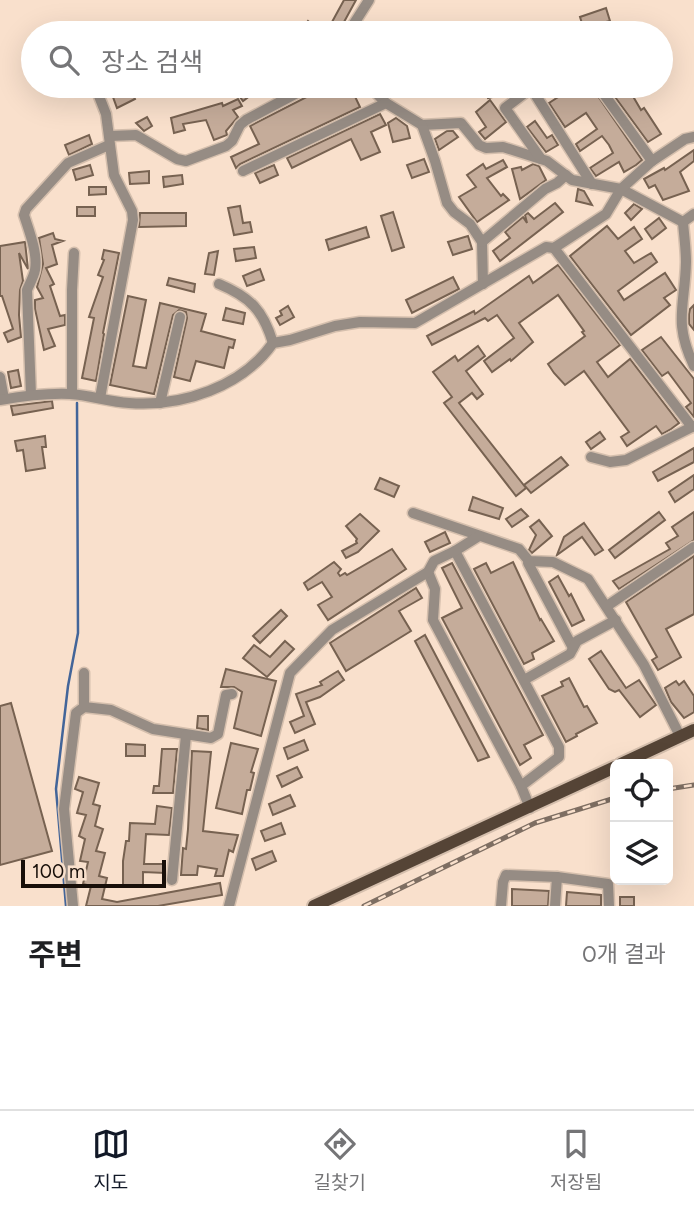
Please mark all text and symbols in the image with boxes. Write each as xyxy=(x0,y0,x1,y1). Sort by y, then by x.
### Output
search box xyxy=(21,21,673,98)
icon: search xyxy=(45,41,83,79)
text: 장소 검색 xyxy=(101,46,203,78)
map controls xyxy=(610,759,673,885)
button: locate xyxy=(610,759,673,822)
button: layers xyxy=(610,822,673,885)
scale bar xyxy=(21,857,166,889)
text: 100 m xyxy=(32,860,85,883)
text: 주변 xyxy=(28,936,83,973)
text: 0개 결과 xyxy=(582,940,666,968)
tab: 지도 xyxy=(92,1125,130,1194)
tab: 길찾기 xyxy=(314,1125,366,1194)
tab: 저장됨 xyxy=(550,1125,602,1194)

